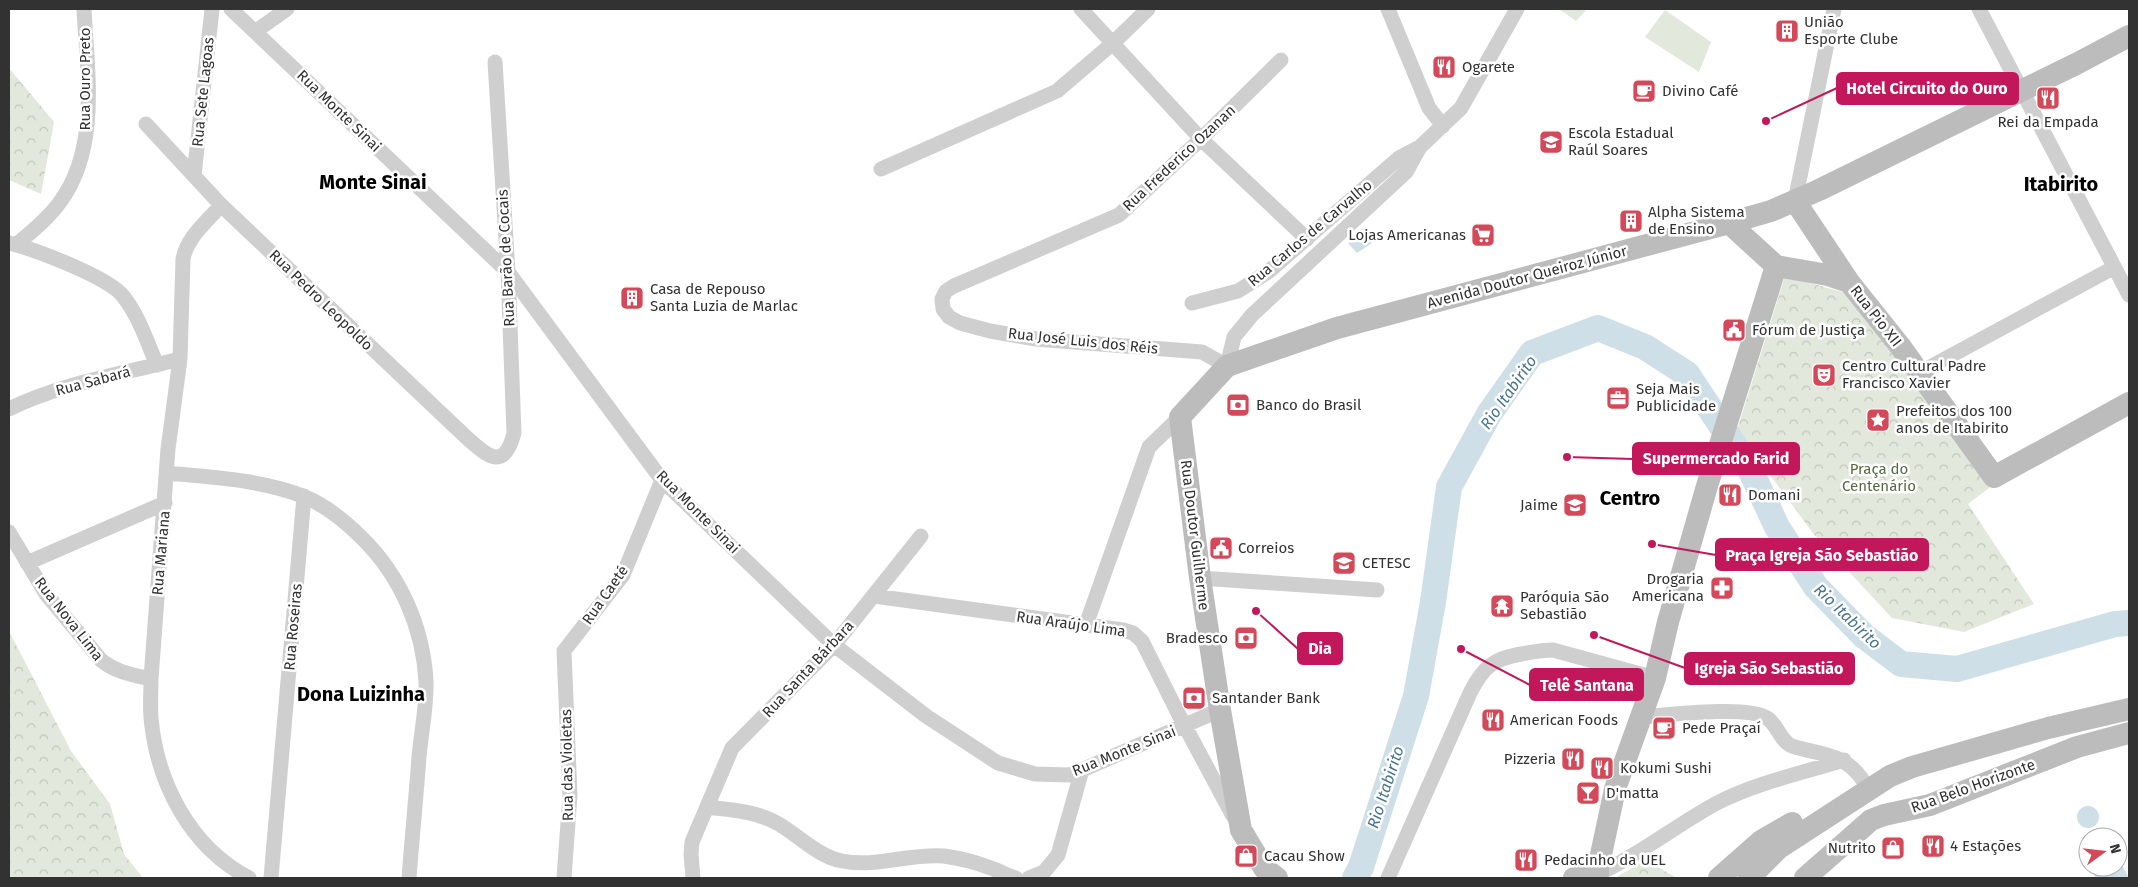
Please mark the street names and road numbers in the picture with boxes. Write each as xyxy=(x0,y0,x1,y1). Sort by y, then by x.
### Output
street label: Rua Ouro Preto xyxy=(76,27,94,131)
street label: Rua Sete Lagoas xyxy=(188,36,218,148)
street label: Rua Monte Sinai xyxy=(293,66,385,156)
street label: Rua Frederico Ozanan xyxy=(1119,101,1239,215)
street label: Rua Carlos de Carvalho xyxy=(1244,176,1376,290)
street label: Rua Barão de Cocais xyxy=(493,189,519,327)
street label: Avenida Doutor Queiroz Júnior xyxy=(1425,242,1629,312)
street label: Rua Pedro Leopoldo xyxy=(265,246,377,354)
street label: Rua Pio XII xyxy=(1847,282,1905,350)
street label: Rua José Luis dos Réis xyxy=(1007,324,1159,358)
street label: Rua Sabará xyxy=(54,362,132,400)
street label: Rua Doutor Guilherme xyxy=(1177,459,1213,611)
street label: Rua Monte Sinai xyxy=(653,467,743,557)
street label: Rua Mariana xyxy=(148,510,174,596)
street label: Rua Caeté xyxy=(578,562,632,628)
street label: Rua Nova Lima xyxy=(31,574,107,664)
street label: Rua Roseiras xyxy=(280,583,306,671)
street label: Rua Araújo Lima xyxy=(1015,607,1127,641)
street label: Rua Santa Bárbara xyxy=(758,617,858,721)
street label: Rua das Violetas xyxy=(557,709,577,821)
street label: Rua Monte Sinai xyxy=(1070,722,1178,780)
street label: Rua Belo Horizonte xyxy=(1909,755,2037,817)

